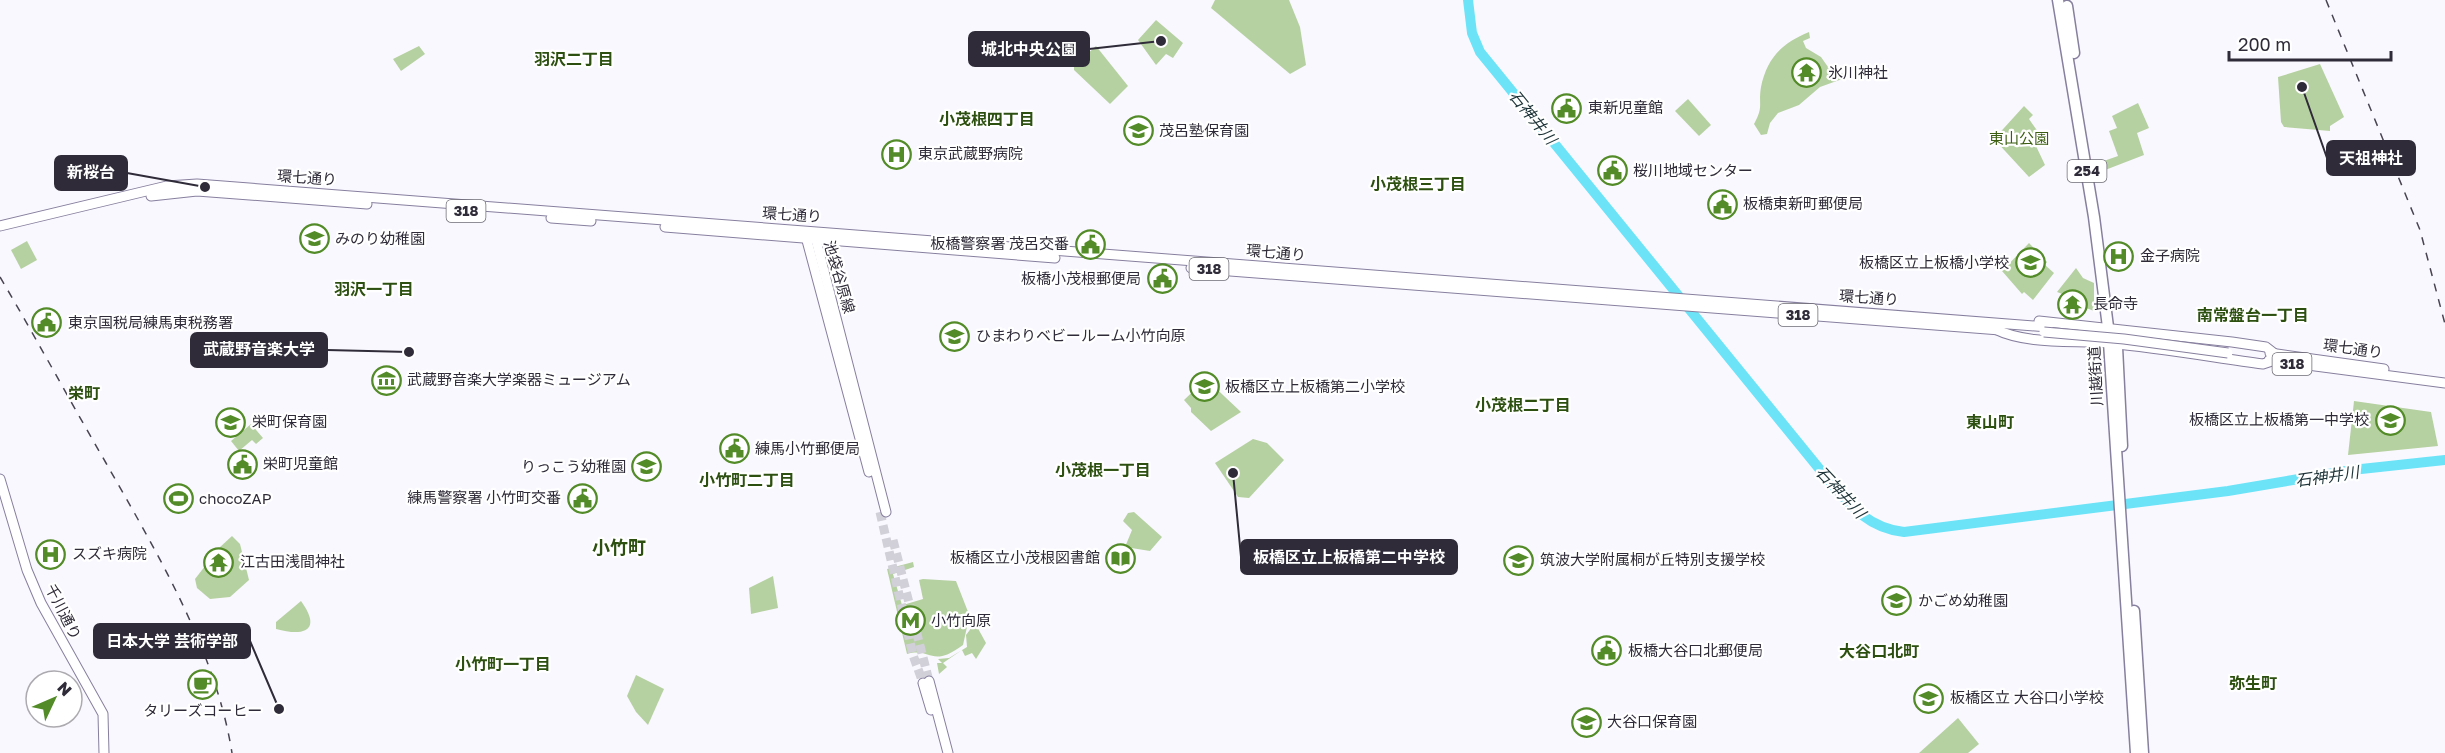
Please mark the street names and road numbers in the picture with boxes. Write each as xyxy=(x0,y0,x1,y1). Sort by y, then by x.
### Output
road number: 254 xyxy=(2068,160,2106,182)
street label: 環七通り xyxy=(277,166,338,188)
road number: 318 xyxy=(446,200,486,222)
street label: 環七通り xyxy=(762,203,823,225)
street label: 池袋谷原線 xyxy=(821,238,859,315)
street label: 環七通り xyxy=(1245,240,1307,264)
road number: 318 xyxy=(1190,258,1228,280)
street label: 環七通り xyxy=(1839,286,1900,308)
road number: 318 xyxy=(1778,304,1818,326)
street label: 環七通り xyxy=(2322,335,2384,361)
street label: 川越街道 xyxy=(2084,346,2106,406)
road number: 318 xyxy=(2272,353,2312,375)
street label: 千川通り xyxy=(42,581,86,642)

